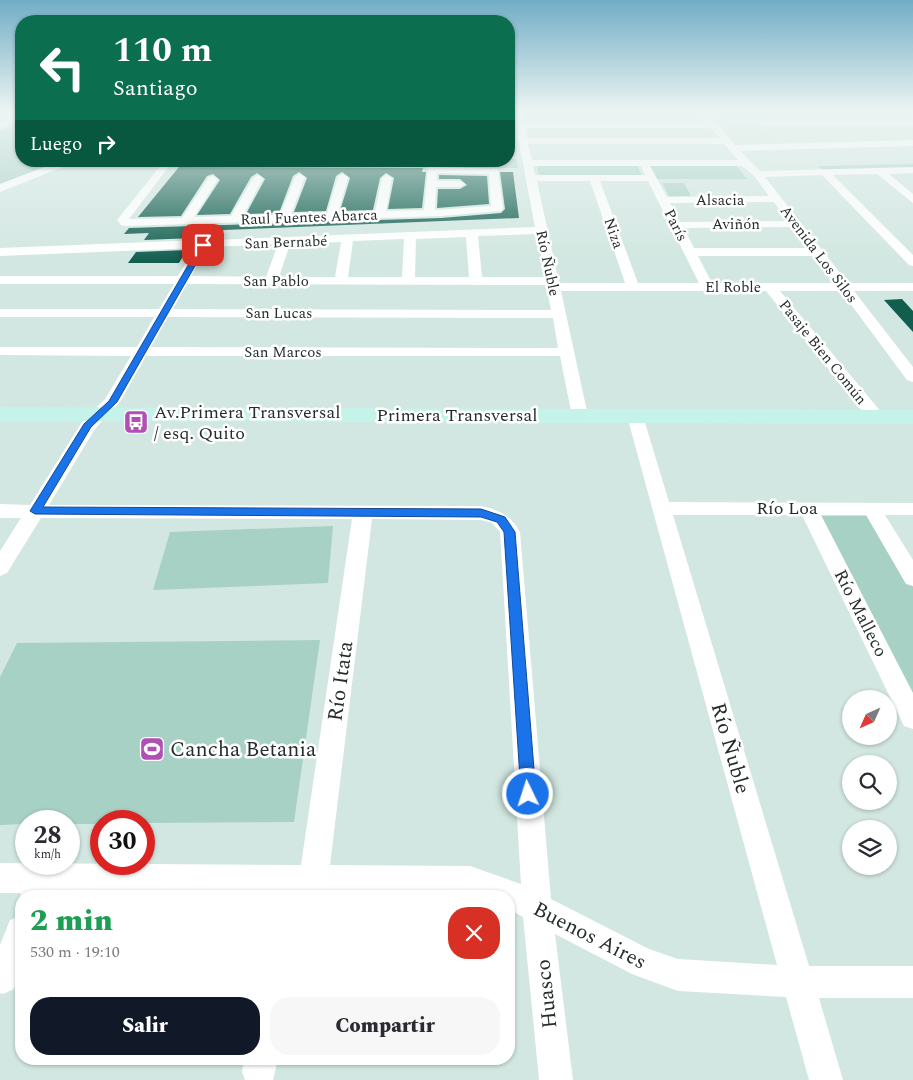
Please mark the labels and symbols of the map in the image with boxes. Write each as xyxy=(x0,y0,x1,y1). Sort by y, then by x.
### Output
street label: Alsacia xyxy=(696,189,745,212)
street label: Avenida Los Silos xyxy=(774,200,863,308)
street label: Raul Fuentes Abarca xyxy=(240,204,379,231)
street label: París xyxy=(658,205,693,245)
street label: Aviñón xyxy=(712,213,760,236)
street label: Niza xyxy=(598,215,630,252)
pin xyxy=(182,224,224,266)
street label: Río Ñuble xyxy=(529,228,566,298)
street label: San Bernabé xyxy=(244,230,328,255)
street label: San Pablo xyxy=(243,270,309,293)
street label: El Roble xyxy=(705,276,761,299)
street label: Pasaje Bien Común xyxy=(773,295,872,410)
street label: San Lucas xyxy=(246,302,312,325)
street label: San Marcos xyxy=(244,341,322,364)
place label: Av.Primera Transversal / esq. Quito xyxy=(154,399,341,447)
street label: Primera Transversal xyxy=(376,402,538,429)
bus stop icon: Av.Primera Transversal / esq. Quito xyxy=(123,409,149,435)
street label: Río Loa xyxy=(756,495,818,522)
street label: Río Malleco xyxy=(827,565,894,662)
street label: Río Itata xyxy=(320,638,363,723)
north arrow xyxy=(842,690,898,745)
street label: Río Ñuble xyxy=(702,699,758,798)
place label: Cancha Betania xyxy=(170,734,317,766)
sports icon: Cancha Betania xyxy=(139,736,165,762)
position arrow xyxy=(501,767,553,819)
speed limit sign: 30 xyxy=(90,810,155,875)
street label: Buenos Aires xyxy=(527,894,652,978)
street label: Huasco xyxy=(527,958,567,1030)

